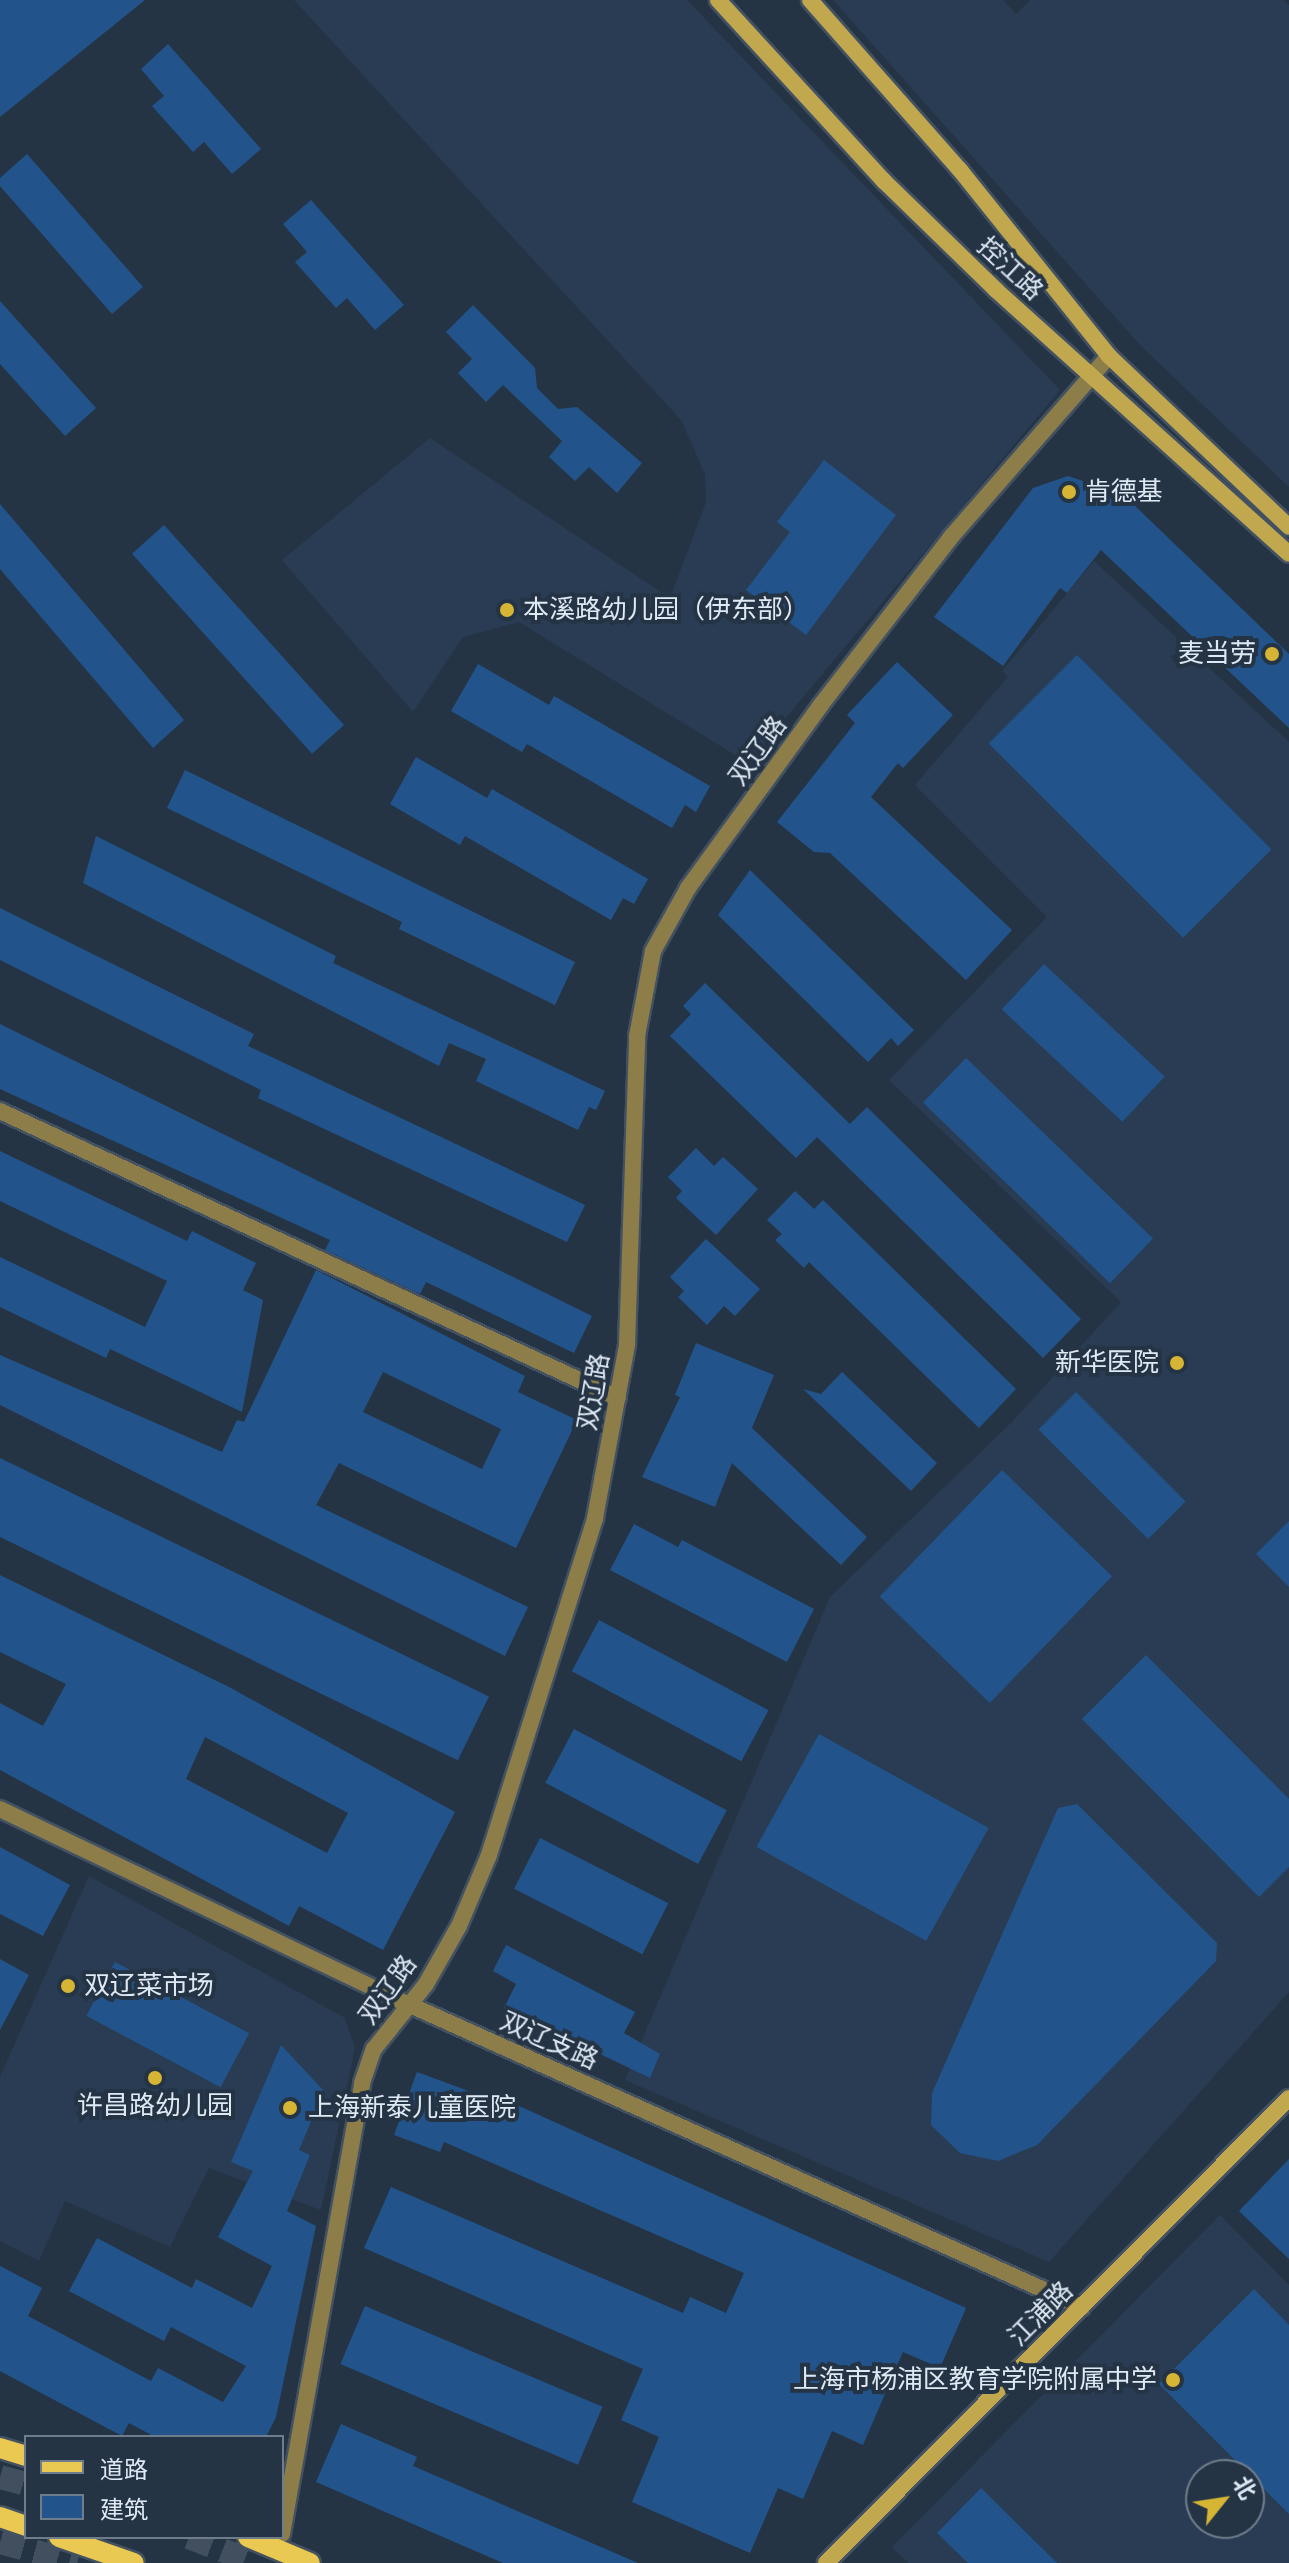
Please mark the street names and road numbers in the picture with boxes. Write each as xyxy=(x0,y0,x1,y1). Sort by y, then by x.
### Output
street label: 控江路 xyxy=(971,231,1049,307)
street label: 双辽路 xyxy=(722,710,794,792)
street label: 双辽路 xyxy=(572,1351,616,1433)
street label: 双辽路 xyxy=(352,1949,424,2031)
street label: 双辽支路 xyxy=(495,2006,603,2076)
street label: 江浦路 xyxy=(1002,2275,1080,2353)

